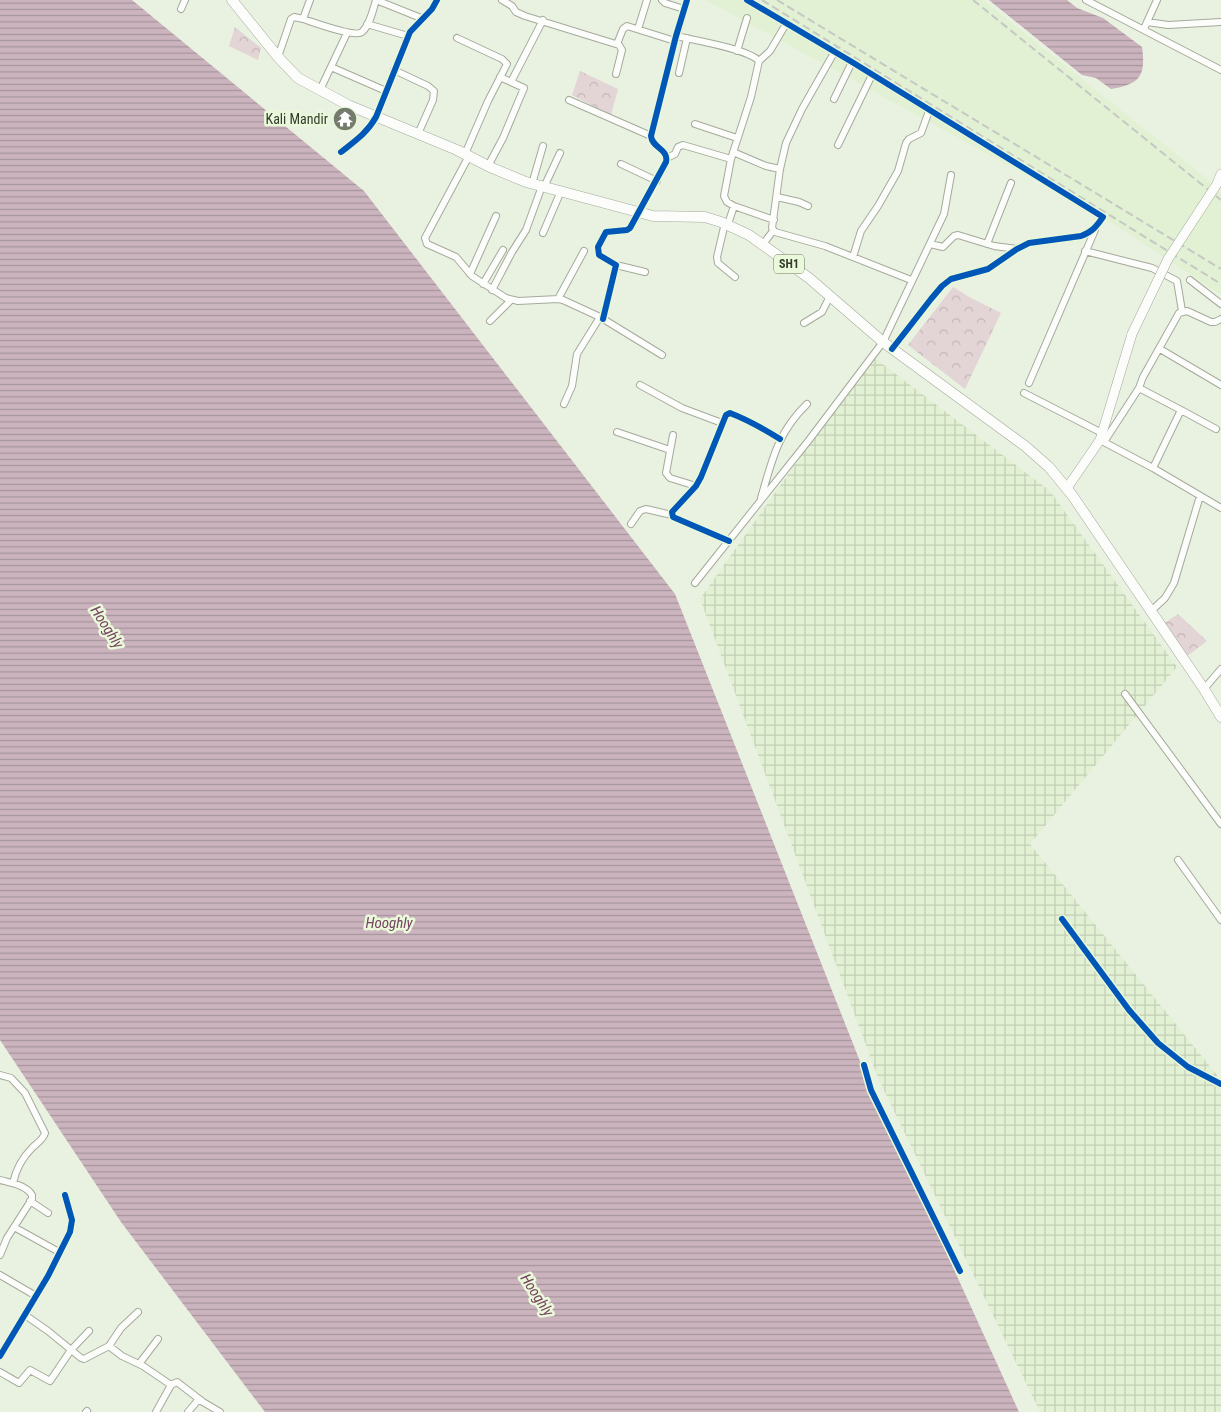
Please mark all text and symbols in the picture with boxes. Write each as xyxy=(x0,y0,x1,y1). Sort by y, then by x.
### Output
temple icon: Kali Mandir xyxy=(332,106,358,132)
place label: Kali Mandir xyxy=(266,111,328,127)
road number: SH1 xyxy=(774,254,804,274)
water label: Hooghly xyxy=(87,602,128,652)
water label: Hooghly xyxy=(365,914,414,932)
water label: Hooghly xyxy=(517,1270,558,1320)

